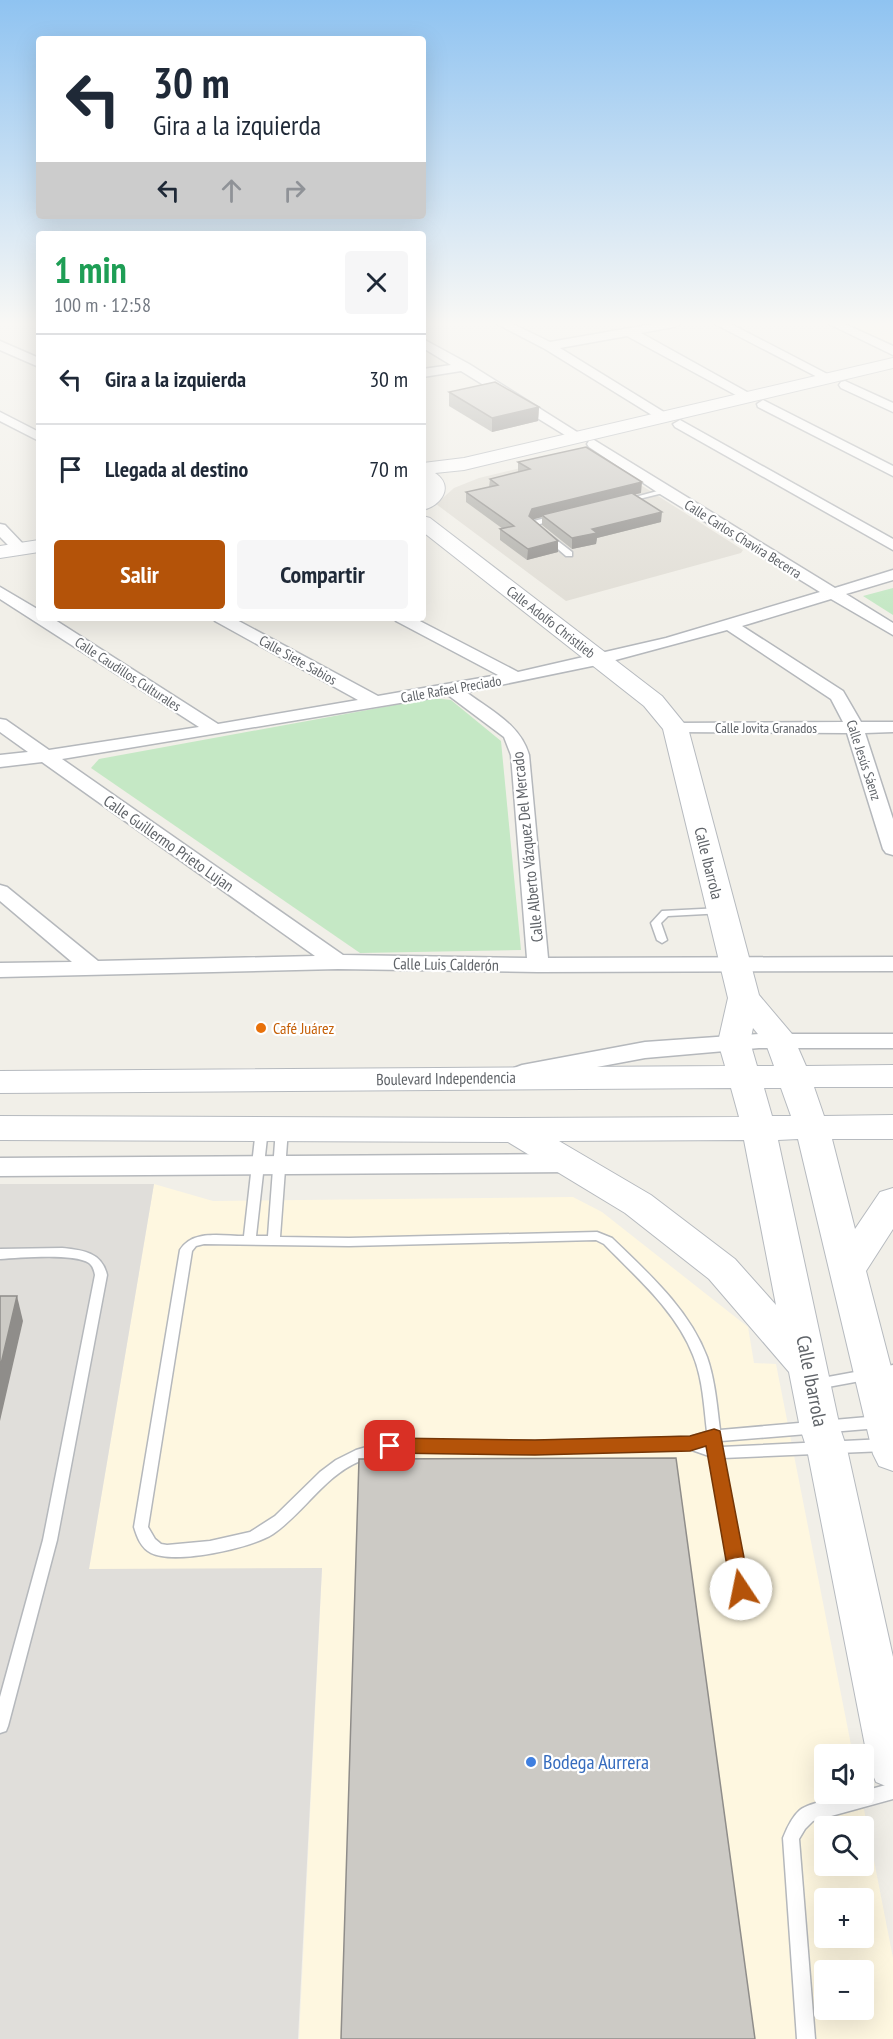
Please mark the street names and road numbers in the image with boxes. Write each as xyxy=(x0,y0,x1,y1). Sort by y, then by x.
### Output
street label: Calle Carlos Chavira Becerra xyxy=(681,496,805,582)
street label: Calle Adolfo Christlieb xyxy=(503,582,599,662)
street label: Calle Siete Sabios xyxy=(256,631,340,689)
street label: Calle Caudillos Culturales xyxy=(71,633,185,715)
street label: Calle Rafael Preciado xyxy=(399,671,503,707)
street label: Calle Jesús Sáenz xyxy=(843,718,885,802)
street label: Calle Jovita Granados xyxy=(715,719,817,737)
street label: Calle Alberto Vázquez Del Mercado xyxy=(507,751,547,943)
street label: Calle Guillermo Prieto Lujan xyxy=(100,791,238,895)
street label: Calle Ibarrola xyxy=(690,825,728,901)
street label: Calle Luis Calderón xyxy=(393,953,499,975)
street label: Boulevard Independencia xyxy=(376,1067,516,1089)
street label: Calle Ibarrola xyxy=(790,1333,834,1429)

